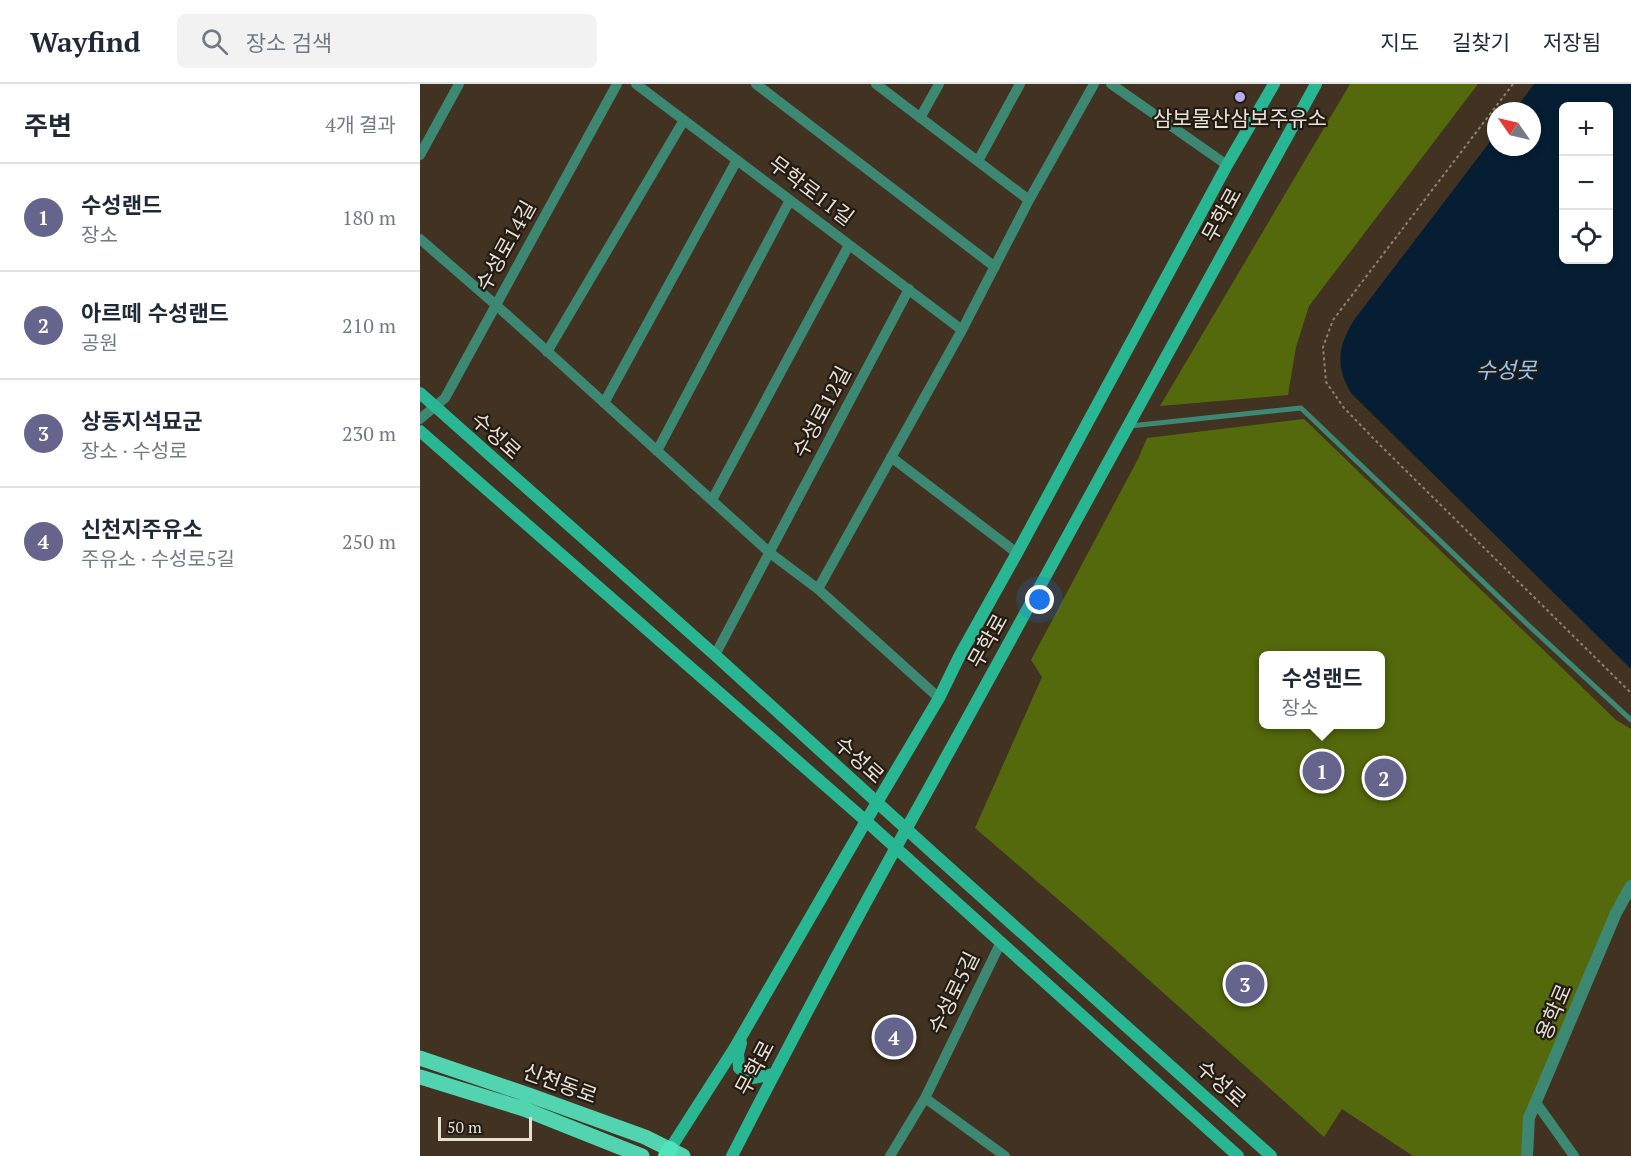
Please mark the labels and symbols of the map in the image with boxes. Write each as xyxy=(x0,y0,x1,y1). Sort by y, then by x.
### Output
marker: 삼보물산삼보주유소 xyxy=(1233,90,1247,104)
north arrow xyxy=(1487,102,1541,156)
place label: 삼보물산삼보주유소 xyxy=(1153,104,1327,132)
street label: 무학로11길 xyxy=(763,149,860,231)
street label: 무학로 xyxy=(1195,182,1247,247)
street label: 수성로14길 xyxy=(469,195,542,296)
water label: 수성못 xyxy=(1476,355,1538,384)
street label: 수성로12길 xyxy=(785,361,857,462)
street label: 수성로 xyxy=(466,405,528,465)
your location xyxy=(1025,585,1054,614)
street label: 무학로 xyxy=(961,608,1013,673)
street label: 수성로 xyxy=(829,729,891,789)
pin: 1 xyxy=(1302,748,1342,794)
pin: 2 xyxy=(1364,756,1404,800)
street label: 수성로5길 xyxy=(921,947,985,1038)
pin: 3 xyxy=(1226,962,1264,1006)
street label: 용학로 xyxy=(1529,979,1577,1044)
pin: 4 xyxy=(874,1014,914,1060)
street label: 무학로 xyxy=(728,1035,780,1100)
street label: 수성로 xyxy=(1191,1053,1253,1113)
street label: 신천동로 xyxy=(519,1057,601,1109)
scale bar xyxy=(438,1114,532,1142)

